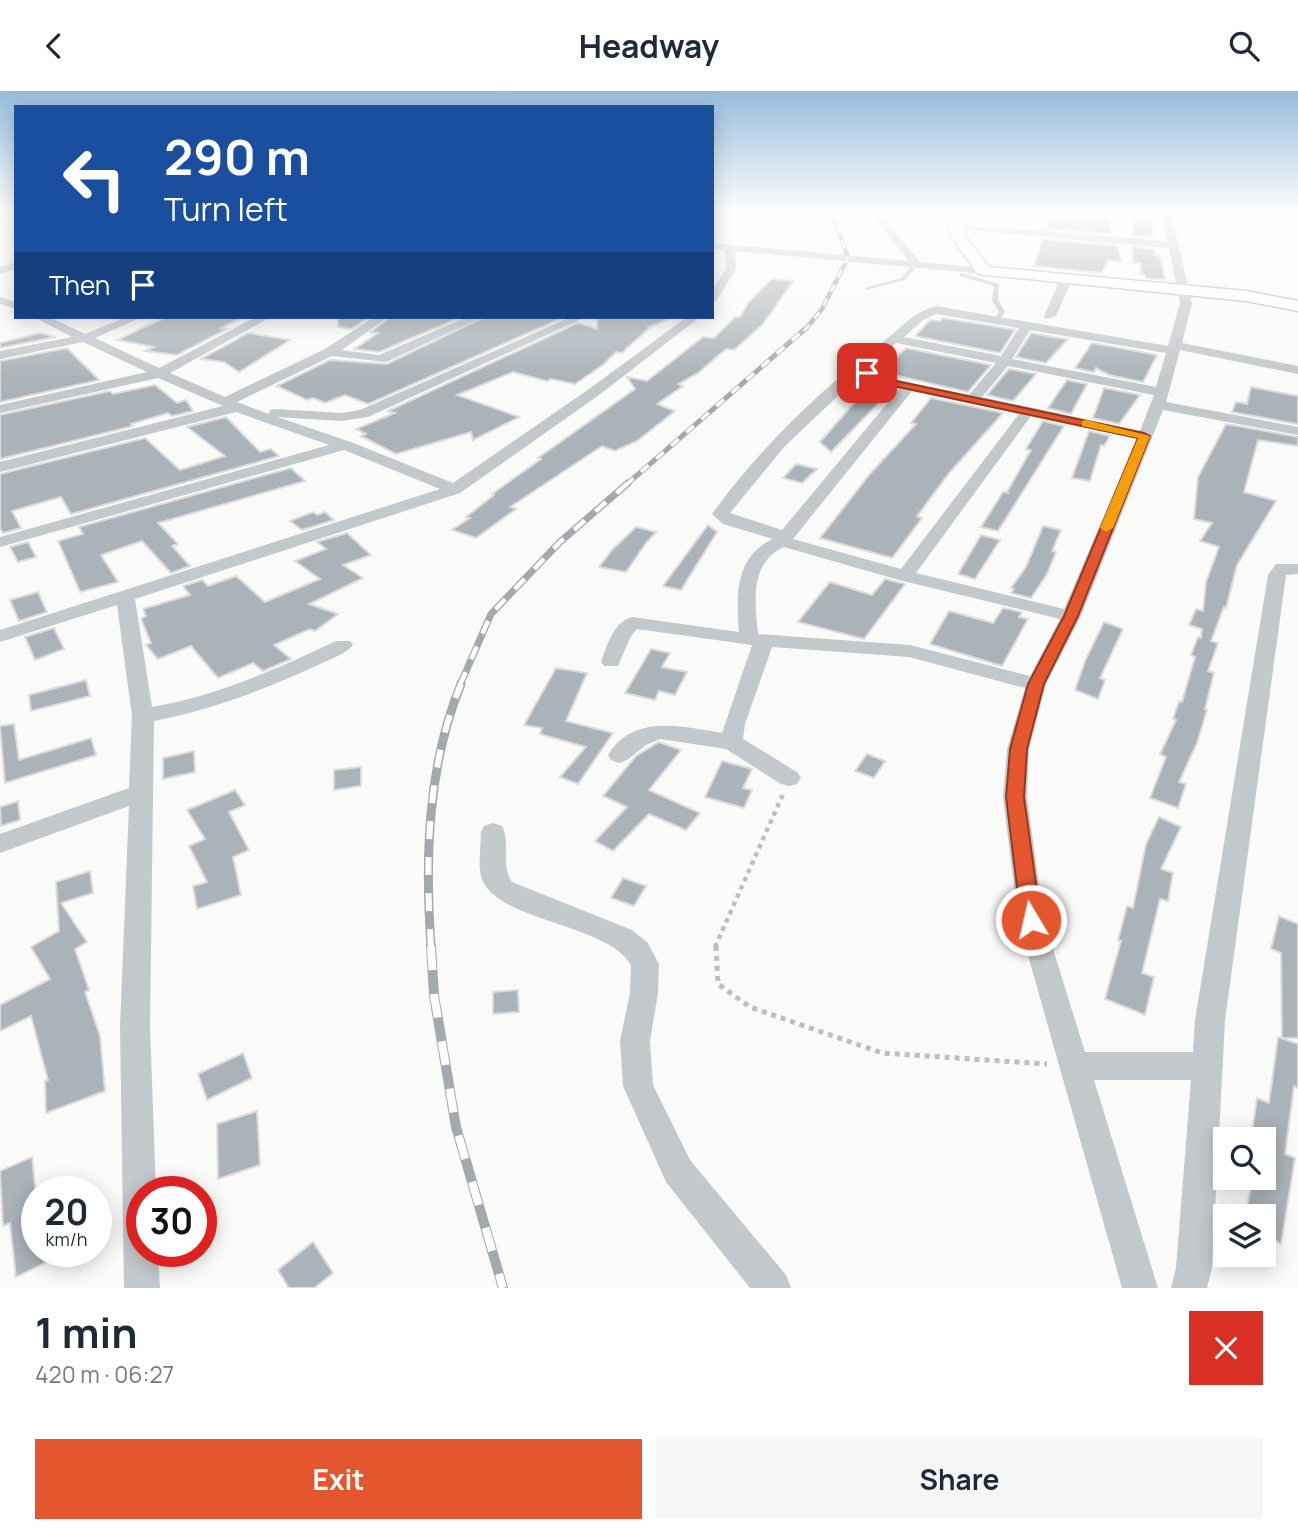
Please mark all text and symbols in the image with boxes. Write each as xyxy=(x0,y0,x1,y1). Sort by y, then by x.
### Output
text: Headway xyxy=(579,24,719,68)
icon: back xyxy=(35,27,73,65)
icon: search xyxy=(1225,27,1263,65)
text: 290 m xyxy=(164,123,310,190)
icon: left xyxy=(49,133,140,224)
text: Turn left xyxy=(164,187,288,231)
icon: arrive xyxy=(124,266,162,304)
text: Then xyxy=(49,267,110,303)
pin xyxy=(837,343,897,403)
icon: arrive xyxy=(848,354,886,392)
position arrow xyxy=(994,883,1068,957)
map controls xyxy=(1213,1127,1276,1267)
button: search xyxy=(1213,1127,1276,1190)
speed limit sign: 30 xyxy=(126,1176,217,1267)
text: 20 xyxy=(45,1188,88,1236)
button: layers xyxy=(1213,1204,1276,1267)
text: km/h xyxy=(46,1227,87,1251)
text: 1 min xyxy=(35,1303,138,1361)
button: close xyxy=(1189,1311,1263,1385)
text: 420 m · 06:27 xyxy=(35,1358,174,1390)
button: Exit xyxy=(35,1439,642,1519)
button: Share xyxy=(656,1439,1263,1519)

